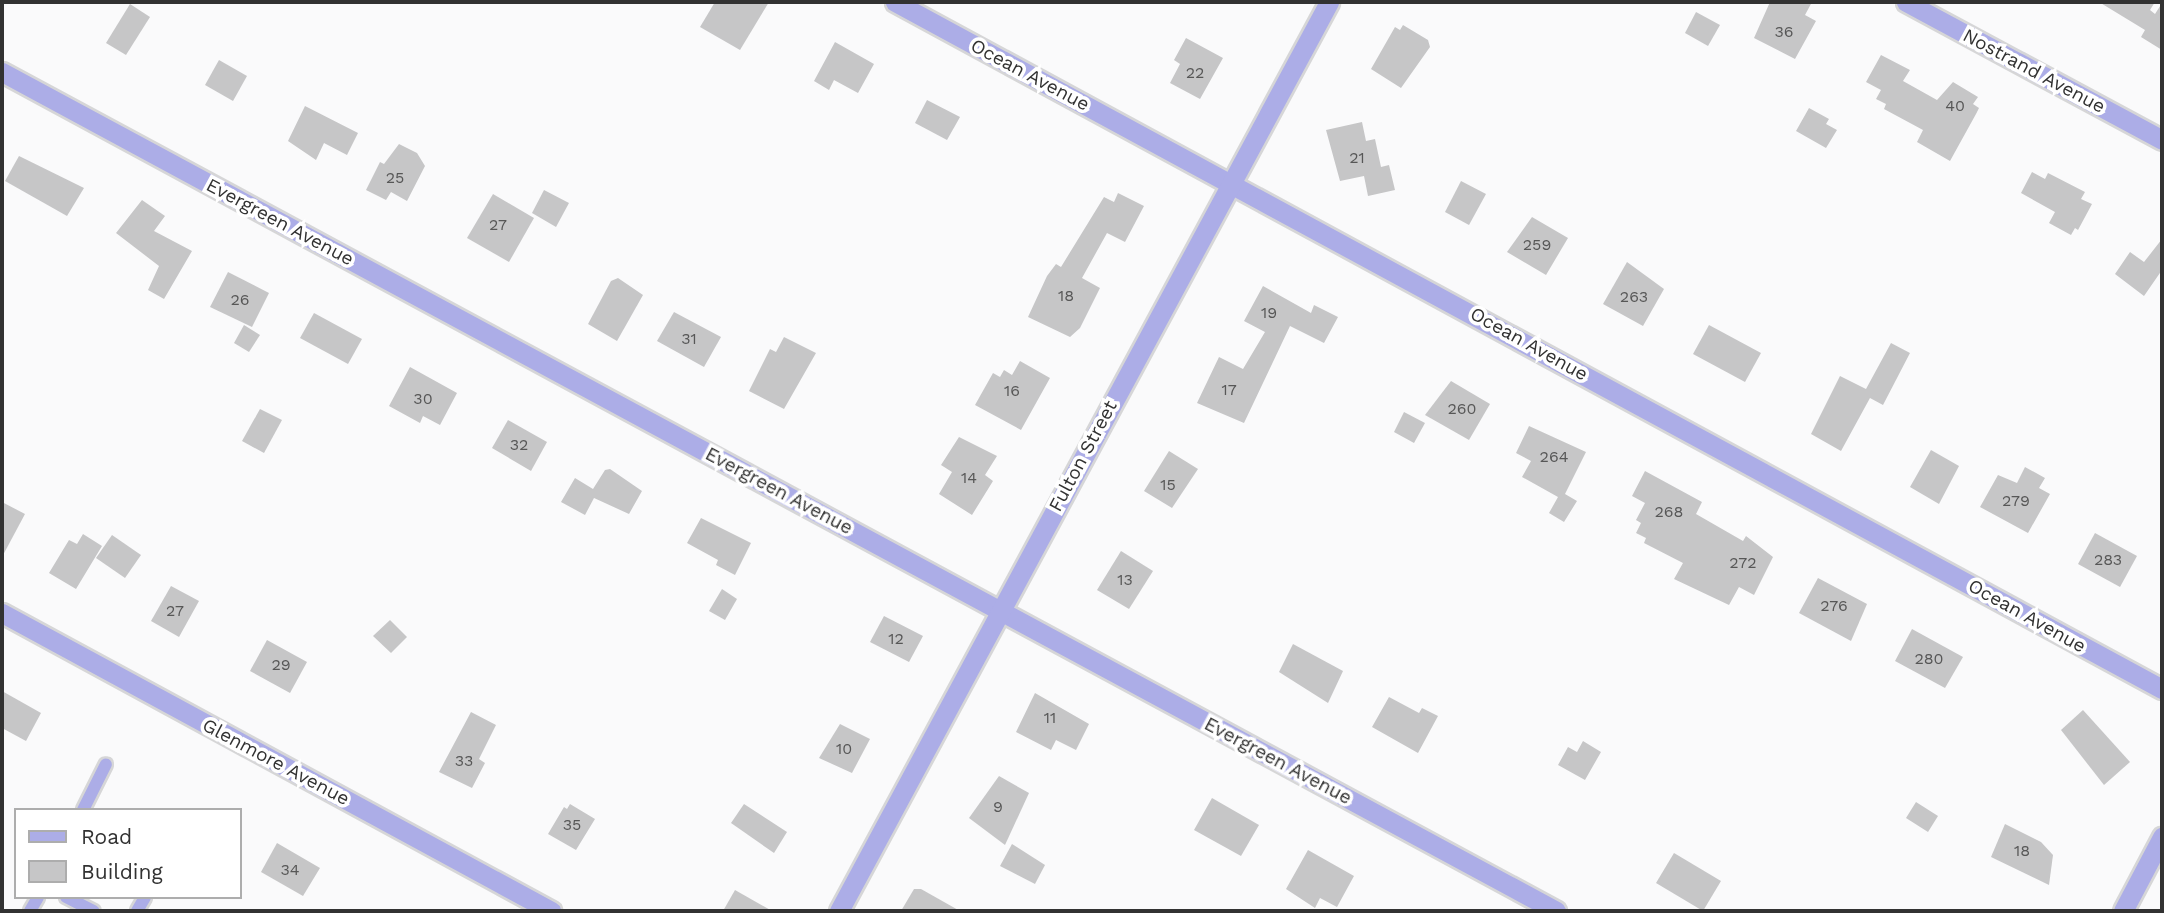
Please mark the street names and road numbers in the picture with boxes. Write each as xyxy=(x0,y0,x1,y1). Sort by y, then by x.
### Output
street label: Nostrand Avenue xyxy=(1959,24,2109,118)
street label: Ocean Avenue xyxy=(966,34,1094,116)
street label: Evergreen Avenue xyxy=(202,173,358,271)
street label: Ocean Avenue xyxy=(1466,302,1592,386)
street label: Fulton Street xyxy=(1044,396,1122,516)
street label: Evergreen Avenue xyxy=(701,442,857,540)
street label: Ocean Avenue xyxy=(1964,574,2090,658)
street label: Evergreen Avenue xyxy=(1200,712,1356,810)
street label: Glenmore Avenue xyxy=(198,713,354,811)

